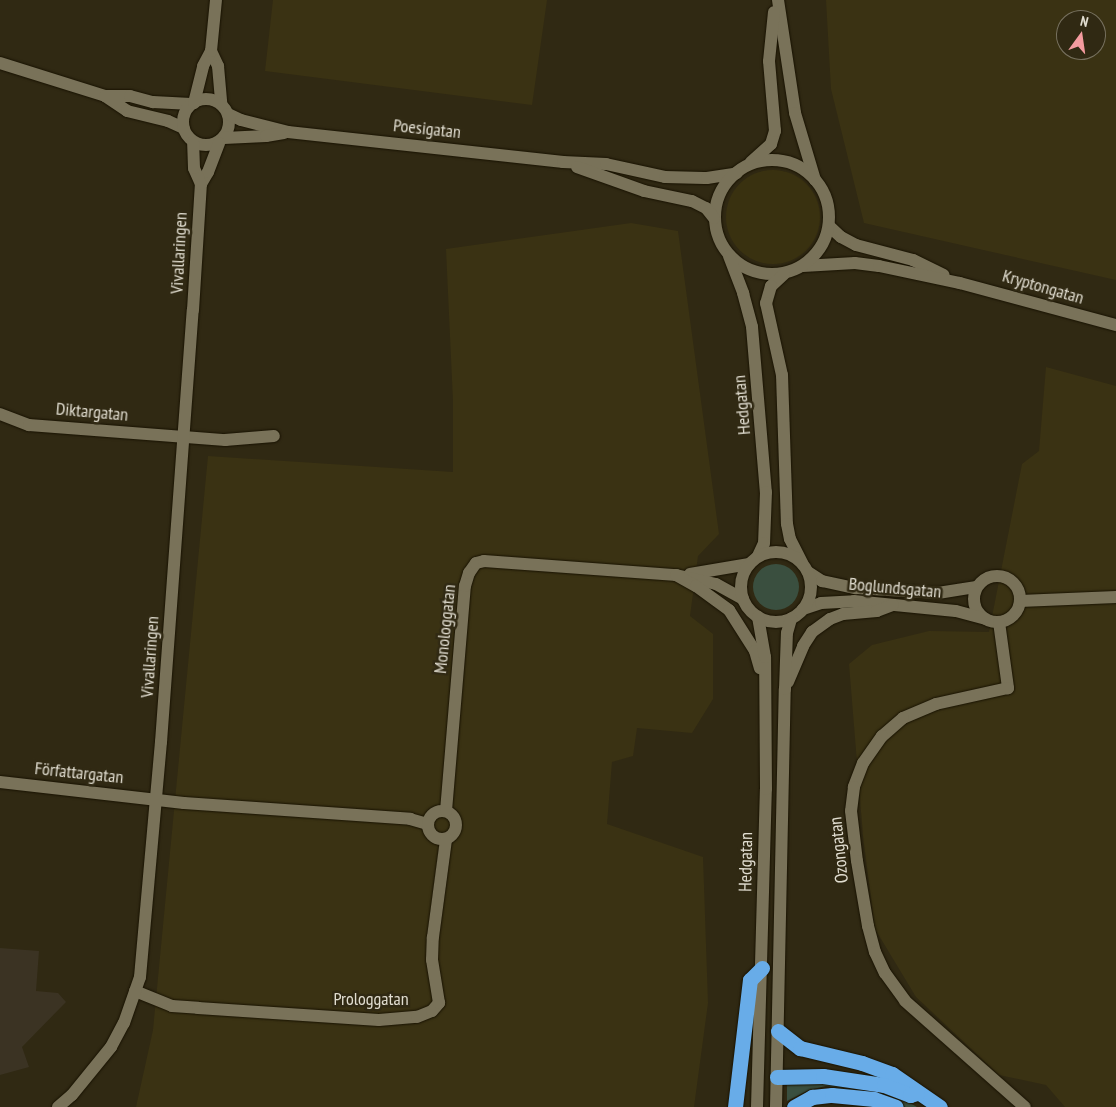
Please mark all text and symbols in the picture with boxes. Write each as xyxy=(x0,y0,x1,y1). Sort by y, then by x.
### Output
north arrow xyxy=(1056,10,1106,60)
text: N xyxy=(1079,12,1090,31)
street label: Poesigatan xyxy=(392,115,462,143)
street label: Vivallaringen xyxy=(166,212,192,294)
street label: Kryptongatan xyxy=(1000,265,1086,309)
street label: Hedgatan xyxy=(729,374,755,436)
street label: Diktargatan xyxy=(55,398,129,426)
street label: Boglundsgatan xyxy=(848,573,942,603)
street label: Monologgatan xyxy=(430,583,460,675)
street label: Vivallaringen xyxy=(136,615,164,699)
street label: Författargatan xyxy=(34,758,124,788)
street label: Ozongatan xyxy=(825,816,853,884)
street label: Hedgatan xyxy=(735,832,757,892)
street label: Prologgatan xyxy=(333,988,409,1010)

